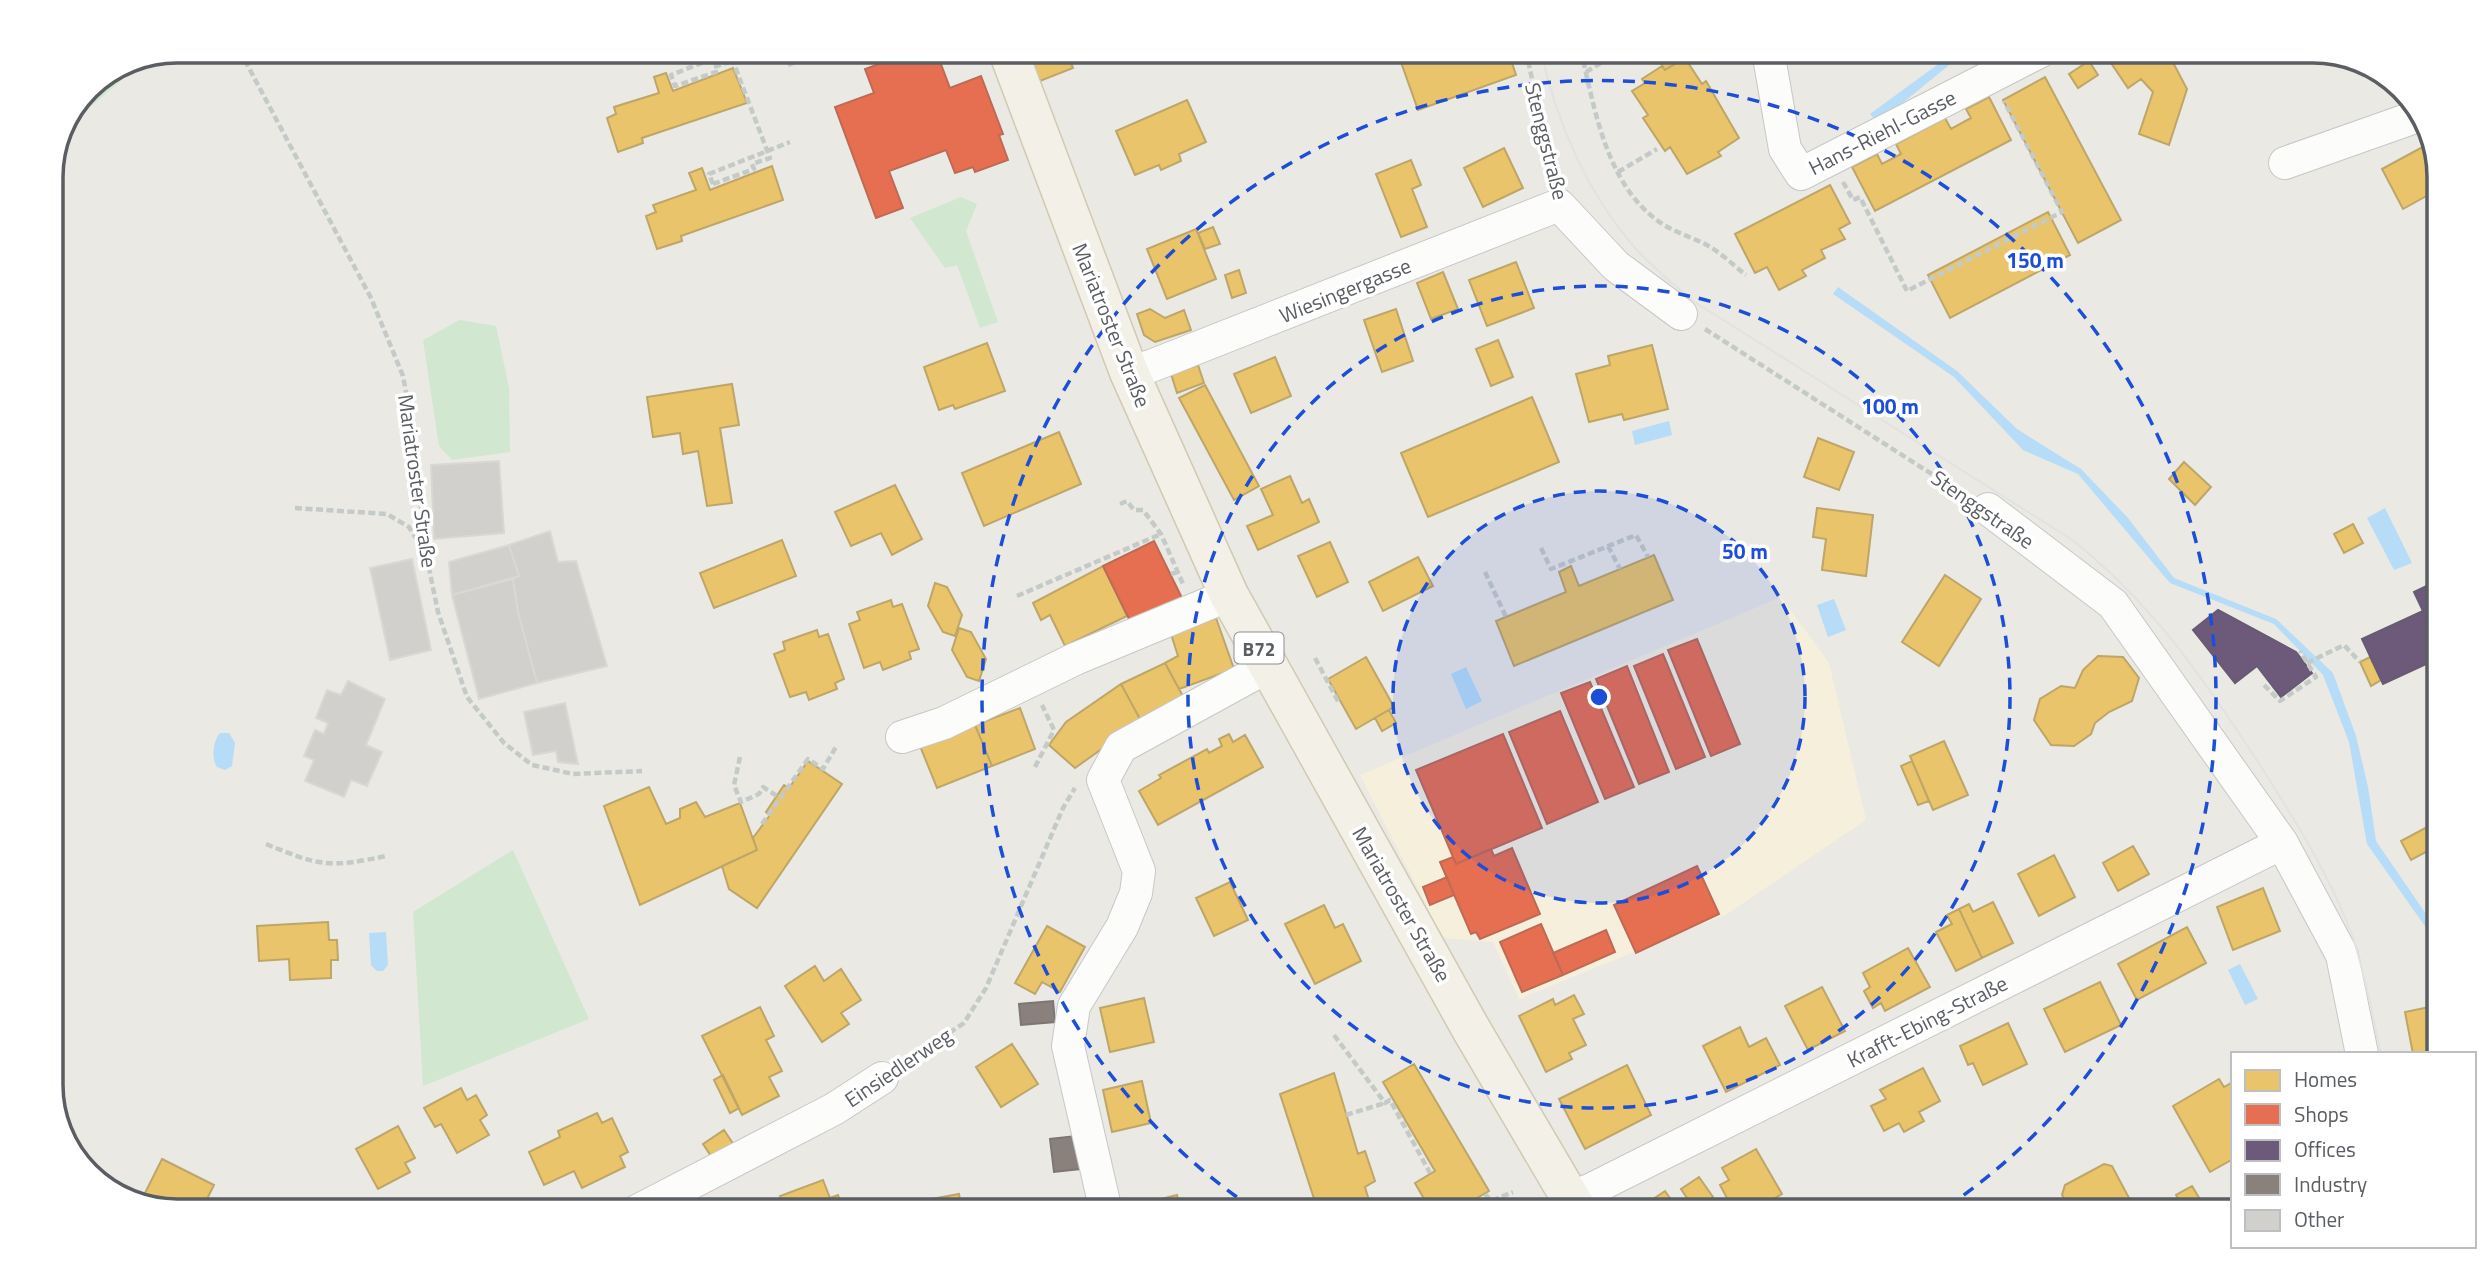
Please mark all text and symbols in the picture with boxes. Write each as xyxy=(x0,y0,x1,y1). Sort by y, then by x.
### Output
street label: Stenggstraße xyxy=(1517,79,1577,203)
street label: Hans-Riehl-Gasse xyxy=(1803,81,1961,183)
street label: Mariatroster Straße xyxy=(1064,238,1160,412)
text: 150 m xyxy=(2006,244,2064,276)
street label: Wiesingergasse xyxy=(1274,249,1416,331)
text: 100 m xyxy=(1861,390,1919,422)
street label: Mariatroster Straße xyxy=(390,392,446,570)
street label: Stenggstraße xyxy=(1925,462,2041,556)
text: 50 m xyxy=(1722,535,1768,567)
road number: B72 xyxy=(1234,632,1284,664)
centre of rings xyxy=(1587,685,1611,709)
street label: Mariatroster Straße xyxy=(1344,820,1460,988)
street label: Krafft-Ebing-Straße xyxy=(1841,967,2013,1075)
street label: Einsiedlerweg xyxy=(838,1019,958,1115)
legend xyxy=(2231,1052,2476,1248)
text: Homes xyxy=(2294,1063,2357,1095)
text: Shops xyxy=(2294,1098,2349,1130)
text: Offices xyxy=(2294,1133,2356,1165)
text: Industry xyxy=(2294,1168,2367,1200)
text: Other xyxy=(2294,1203,2344,1235)

